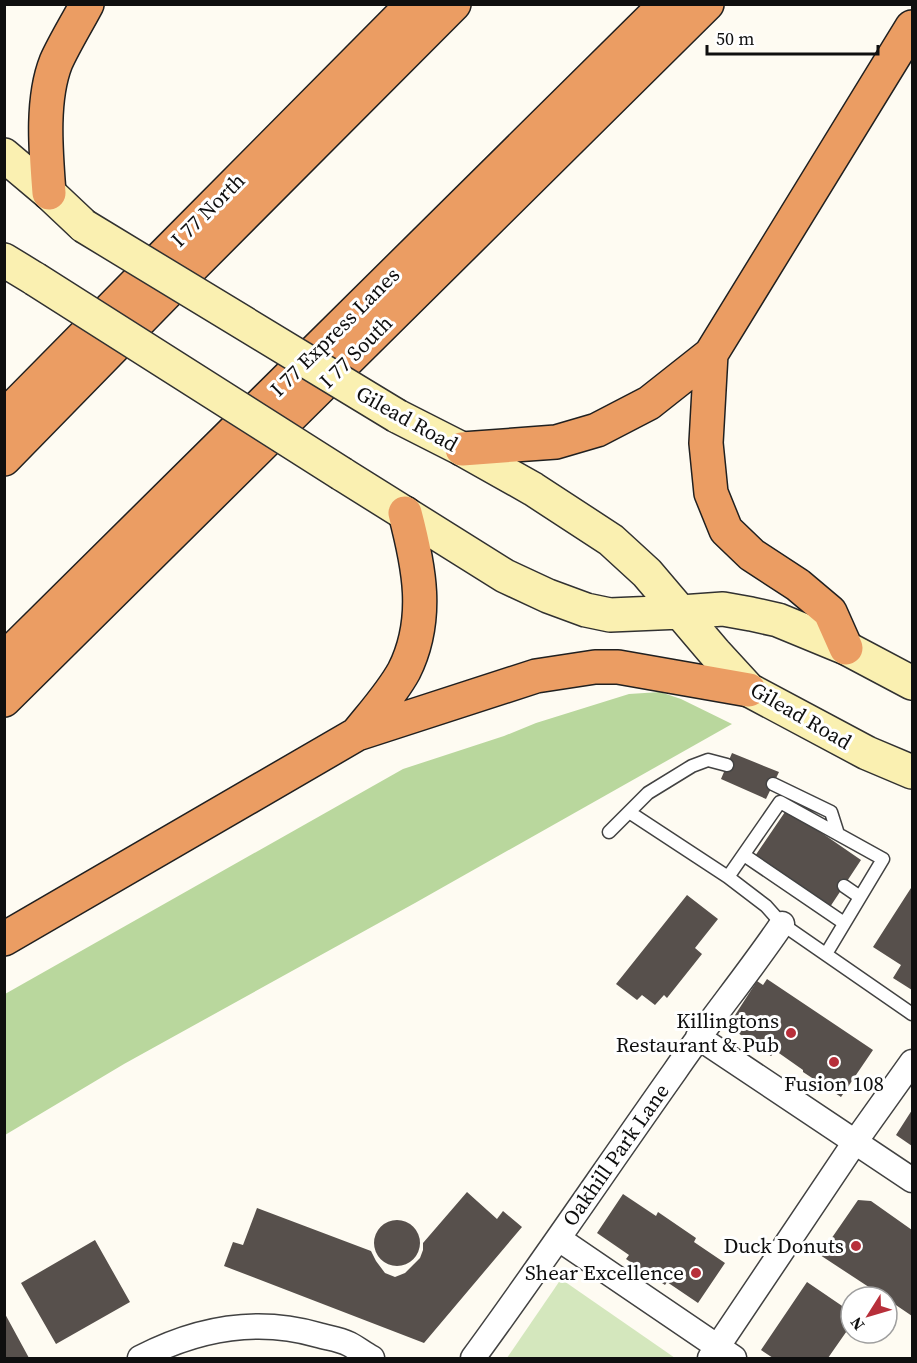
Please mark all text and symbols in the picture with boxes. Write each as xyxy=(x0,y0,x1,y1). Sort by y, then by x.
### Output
scale bar xyxy=(707,18,878,56)
text: 50 m xyxy=(716,26,754,51)
street label: I 77 North xyxy=(164,166,251,253)
street label: I 77 Express Lanes xyxy=(263,260,406,403)
street label: I 77 South xyxy=(313,309,399,395)
street label: Gilead Road xyxy=(351,379,464,459)
street label: Gilead Road xyxy=(745,675,857,756)
place label: Killingtons Restaurant & Pub xyxy=(616,1006,779,1059)
marker: Killingtons Restaurant & Pub xyxy=(784,1026,798,1040)
marker: Fusion 108 xyxy=(827,1055,841,1069)
place label: Fusion 108 xyxy=(784,1069,884,1098)
street label: Oakhill Park Lane xyxy=(556,1078,676,1232)
place label: Duck Donuts xyxy=(723,1231,844,1260)
marker: Duck Donuts xyxy=(849,1239,863,1253)
place label: Shear Excellence xyxy=(525,1258,684,1287)
marker: Shear Excellence xyxy=(689,1266,703,1280)
north arrow xyxy=(839,1285,899,1345)
text: N xyxy=(845,1312,869,1335)

